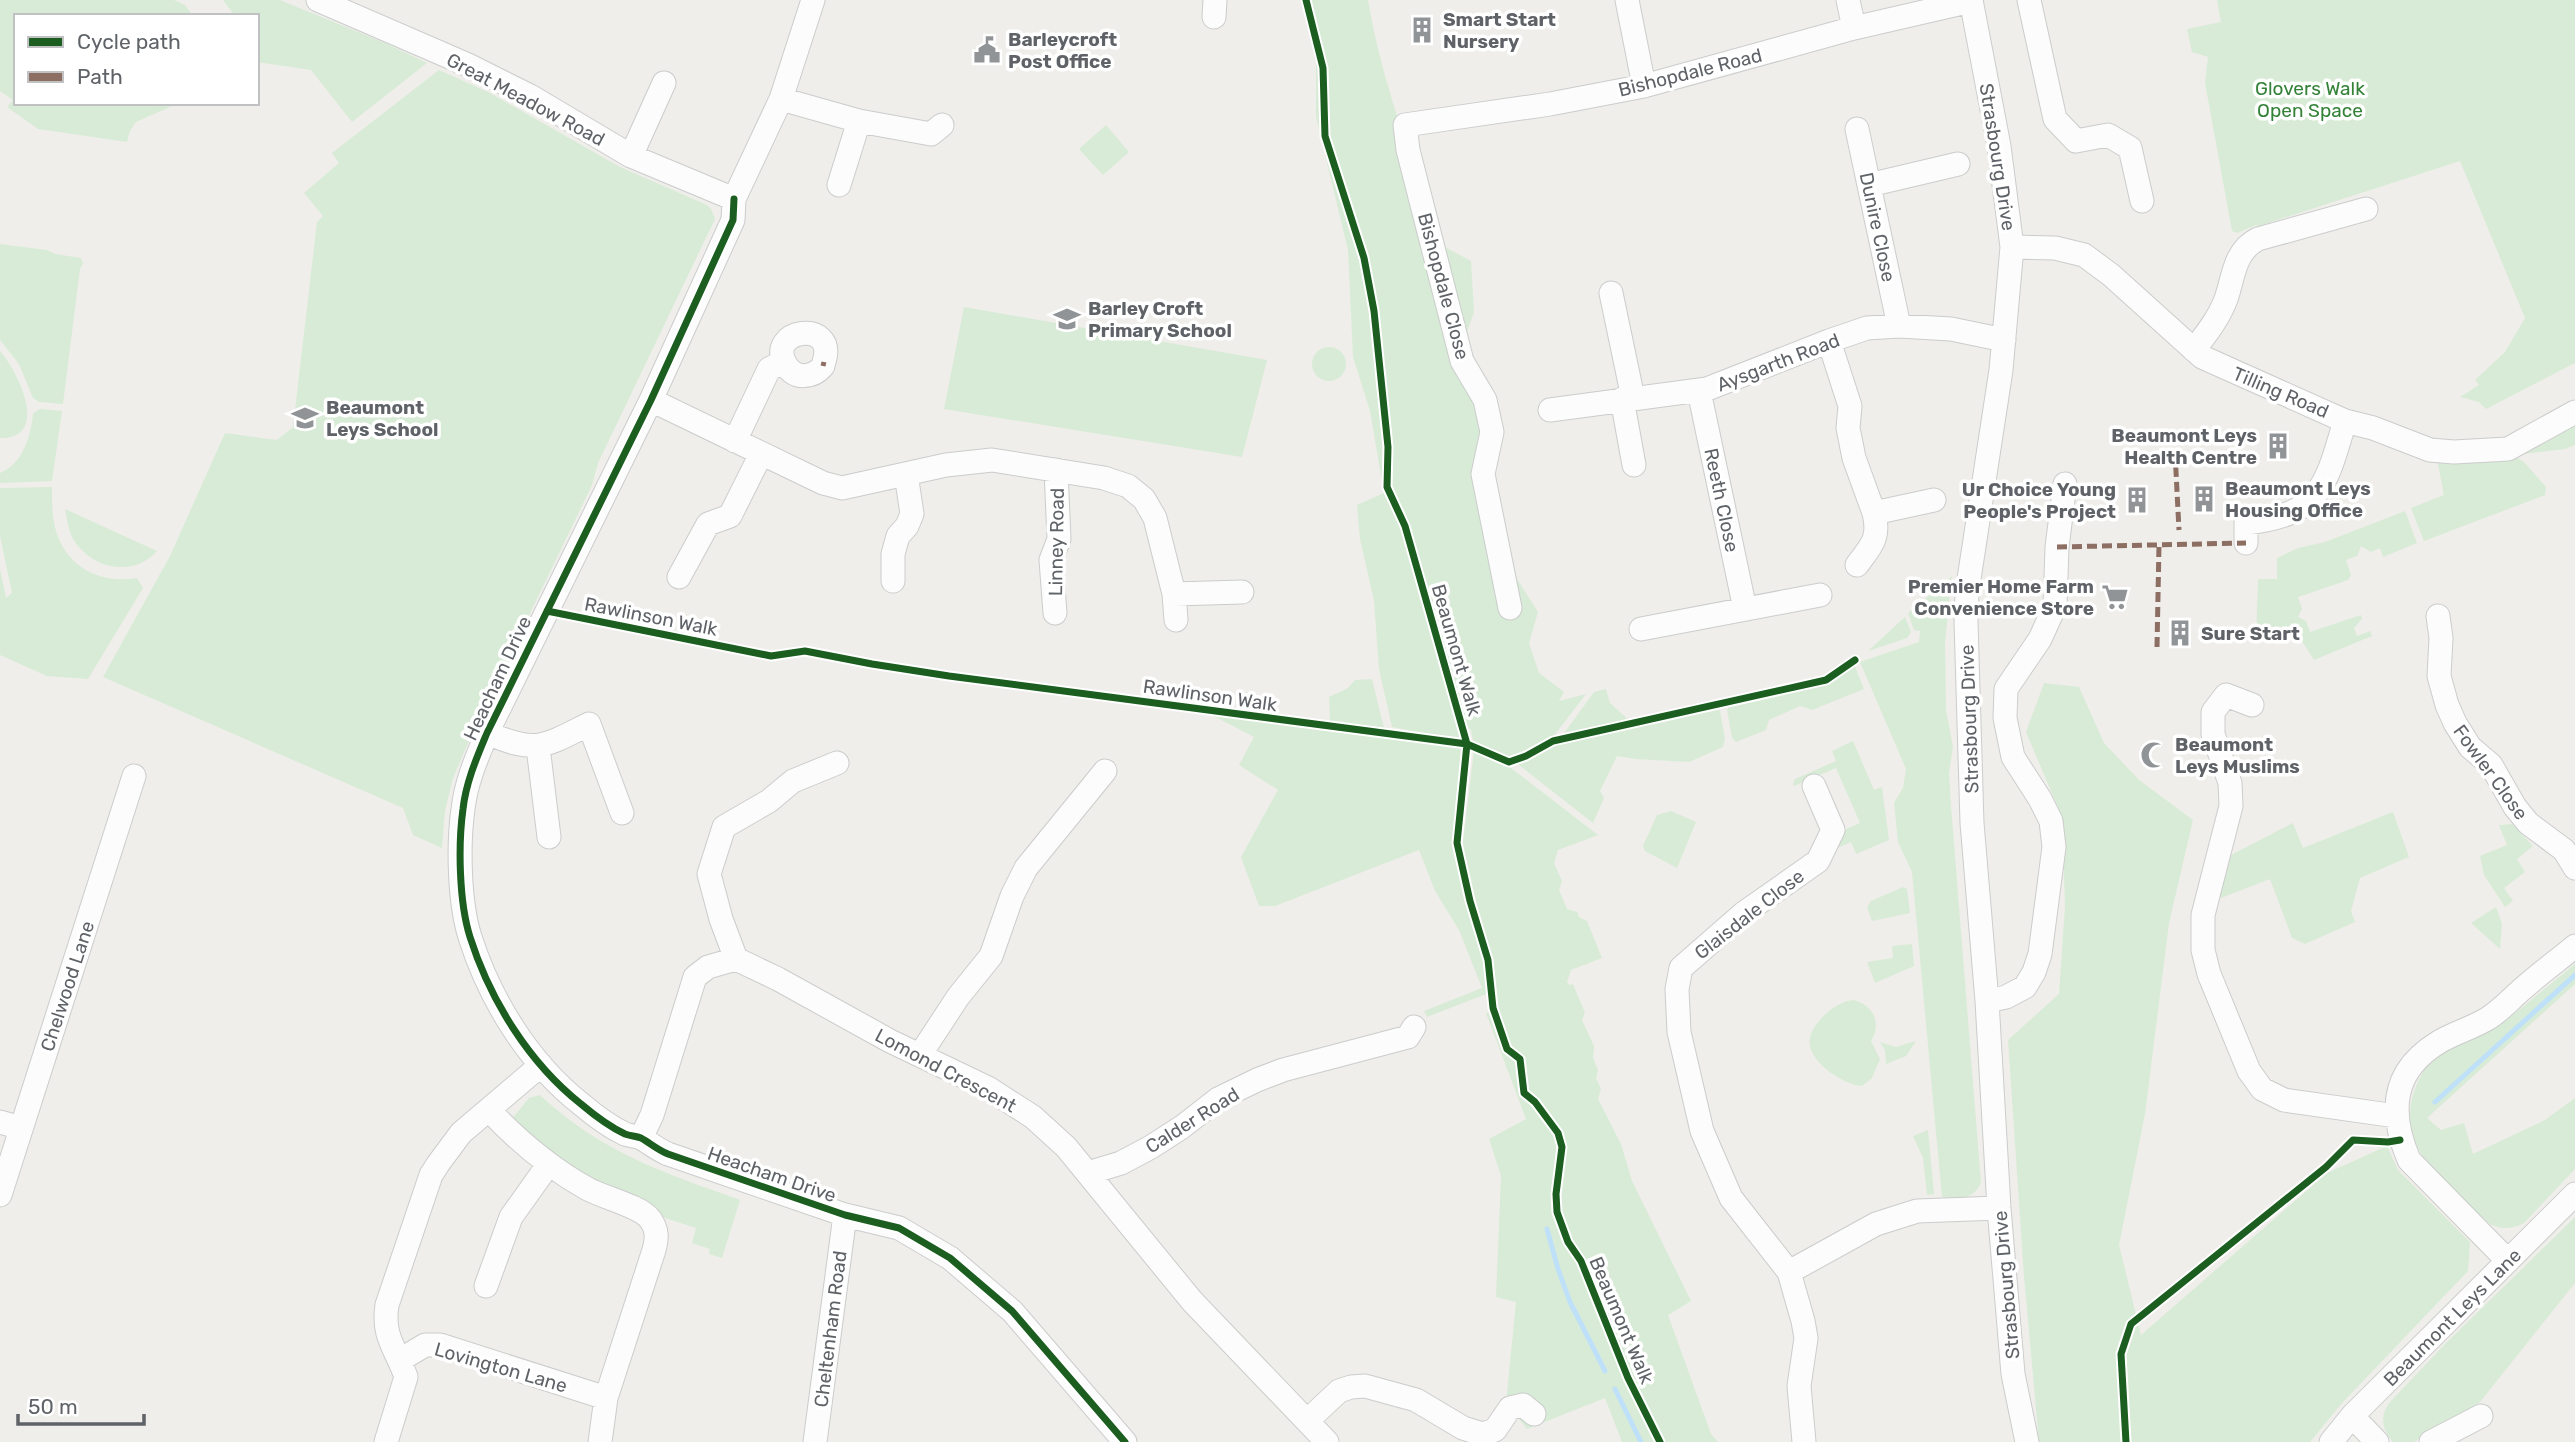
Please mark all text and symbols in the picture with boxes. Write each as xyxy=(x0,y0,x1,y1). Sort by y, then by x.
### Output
place label: Smart Start Nursery xyxy=(1443,8,1556,53)
legend xyxy=(14,14,259,105)
building icon: Smart Start Nursery xyxy=(1407,15,1437,45)
place label: Barleycroft Post Office xyxy=(1008,28,1117,73)
text: Cycle path xyxy=(77,29,181,54)
public building icon: Barleycroft Post Office xyxy=(972,35,1002,65)
street label: Bishopdale Road xyxy=(1616,43,1764,101)
street label: Great Meadow Road xyxy=(443,48,609,151)
text: Path xyxy=(77,64,123,89)
park label: Glovers Walk Open Space xyxy=(2255,77,2365,122)
street label: Strasbourg Drive xyxy=(1975,82,2021,232)
street label: Dunire Close xyxy=(1855,170,1900,284)
street label: Bishopdale Close xyxy=(1413,210,1474,362)
place label: Barley Croft Primary School xyxy=(1088,297,1232,342)
school or university icon: Barley Croft Primary School xyxy=(1052,304,1082,334)
street label: Aysgarth Road xyxy=(1713,328,1843,396)
street label: Tilling Road xyxy=(2229,362,2332,423)
place label: Beaumont Leys School xyxy=(326,396,439,441)
school or university icon: Beaumont Leys School xyxy=(290,403,320,433)
place label: Beaumont Leys Health Centre xyxy=(2111,424,2257,469)
building icon: Beaumont Leys Health Centre xyxy=(2263,431,2293,461)
street label: Reeth Close xyxy=(1699,446,1744,554)
place label: Beaumont Leys Housing Office xyxy=(2225,477,2371,522)
place label: Ur Choice Young People's Project xyxy=(1962,478,2116,523)
building icon: Beaumont Leys Housing Office xyxy=(2189,484,2219,514)
building icon: Ur Choice Young People's Project xyxy=(2122,485,2152,515)
street label: Linney Road xyxy=(1044,488,1069,596)
place label: Premier Home Farm Convenience Store xyxy=(1908,575,2094,620)
street label: Beaumont Walk xyxy=(1427,582,1486,719)
supermarket icon: Premier Home Farm Convenience Store xyxy=(2100,582,2130,612)
street label: Rawlinson Walk xyxy=(582,592,720,641)
street label: Heacham Drive xyxy=(459,612,536,744)
building icon: Sure Start xyxy=(2165,618,2195,648)
place label: Sure Start xyxy=(2201,622,2300,645)
street label: Strasbourg Drive xyxy=(1955,644,1984,794)
street label: Rawlinson Walk xyxy=(1141,675,1279,716)
street label: Fowler Close xyxy=(2448,720,2533,824)
place label: Beaumont Leys Muslims xyxy=(2175,733,2300,778)
mosque icon: Beaumont Leys Muslims xyxy=(2139,740,2169,770)
street label: Glaisdale Close xyxy=(1690,865,1809,964)
street label: Chelwood Lane xyxy=(36,918,99,1054)
street label: Lomond Crescent xyxy=(871,1024,1021,1118)
street label: Calder Road xyxy=(1141,1083,1243,1158)
street label: Heacham Drive xyxy=(704,1142,839,1207)
street label: Strasbourg Drive xyxy=(1989,1210,2024,1360)
street label: Beaumont Leys Lane xyxy=(2379,1244,2526,1391)
street label: Cheltenham Road xyxy=(809,1249,852,1409)
street label: Beaumont Walk xyxy=(1584,1253,1659,1387)
street label: Lovington Lane xyxy=(432,1338,570,1397)
scale bar xyxy=(18,1382,144,1426)
text: 50 m xyxy=(28,1394,78,1419)

